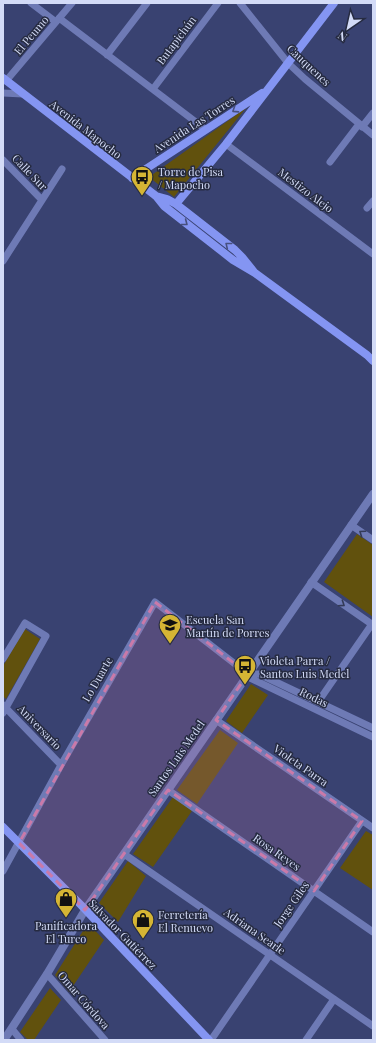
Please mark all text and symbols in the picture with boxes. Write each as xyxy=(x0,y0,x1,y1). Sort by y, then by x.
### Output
north arrow xyxy=(328,8,368,48)
street label: El Peumo xyxy=(10,12,52,58)
street label: Butapichún xyxy=(153,12,199,67)
text: N xyxy=(335,28,350,45)
street label: Cauquenes xyxy=(284,41,334,89)
street label: Avenida Las Torres xyxy=(150,92,237,156)
street label: Avenida Mapocho xyxy=(46,96,125,162)
one-way arrow xyxy=(232,105,239,113)
street label: Calle Sur xyxy=(9,151,51,193)
bus stop icon: Torre de Pisa / Mapocho xyxy=(129,164,155,197)
place label: Torre de Pisa / Mapocho xyxy=(158,164,224,192)
street label: Mestizo Alejo xyxy=(275,164,337,216)
one-way arrow xyxy=(180,218,187,225)
one-way arrow xyxy=(226,243,233,250)
one-way arrow xyxy=(359,530,366,537)
one-way arrow xyxy=(338,599,345,607)
school or university icon: Escuela San Martín de Porres xyxy=(157,612,183,645)
place label: Escuela San Martín de Porres xyxy=(186,612,269,640)
street label: Lo Duarte xyxy=(78,653,116,704)
bus stop icon: Violeta Parra / Santos Luis Medel xyxy=(232,653,258,686)
place label: Violeta Parra / Santos Luis Medel xyxy=(259,653,349,681)
street label: Rodas xyxy=(297,684,331,710)
street label: Aniversario xyxy=(14,701,65,753)
street label: Santos Luis Medel xyxy=(144,717,208,799)
street label: Violeta Parra xyxy=(270,740,332,790)
street label: Rosa Reyes xyxy=(250,830,304,874)
street label: Jorge Giles xyxy=(269,878,312,931)
shop icon: Panificadora El Turco xyxy=(53,886,79,919)
street label: Salvador Gutiérrez xyxy=(86,896,160,972)
street label: Adriana Searle xyxy=(220,904,289,958)
shop icon: Ferretería El Renuevo xyxy=(130,907,156,940)
place label: Ferretería El Renuevo xyxy=(158,907,213,935)
place label: Panificadora El Turco xyxy=(35,918,98,946)
street label: Omar Córdova xyxy=(55,968,114,1033)

